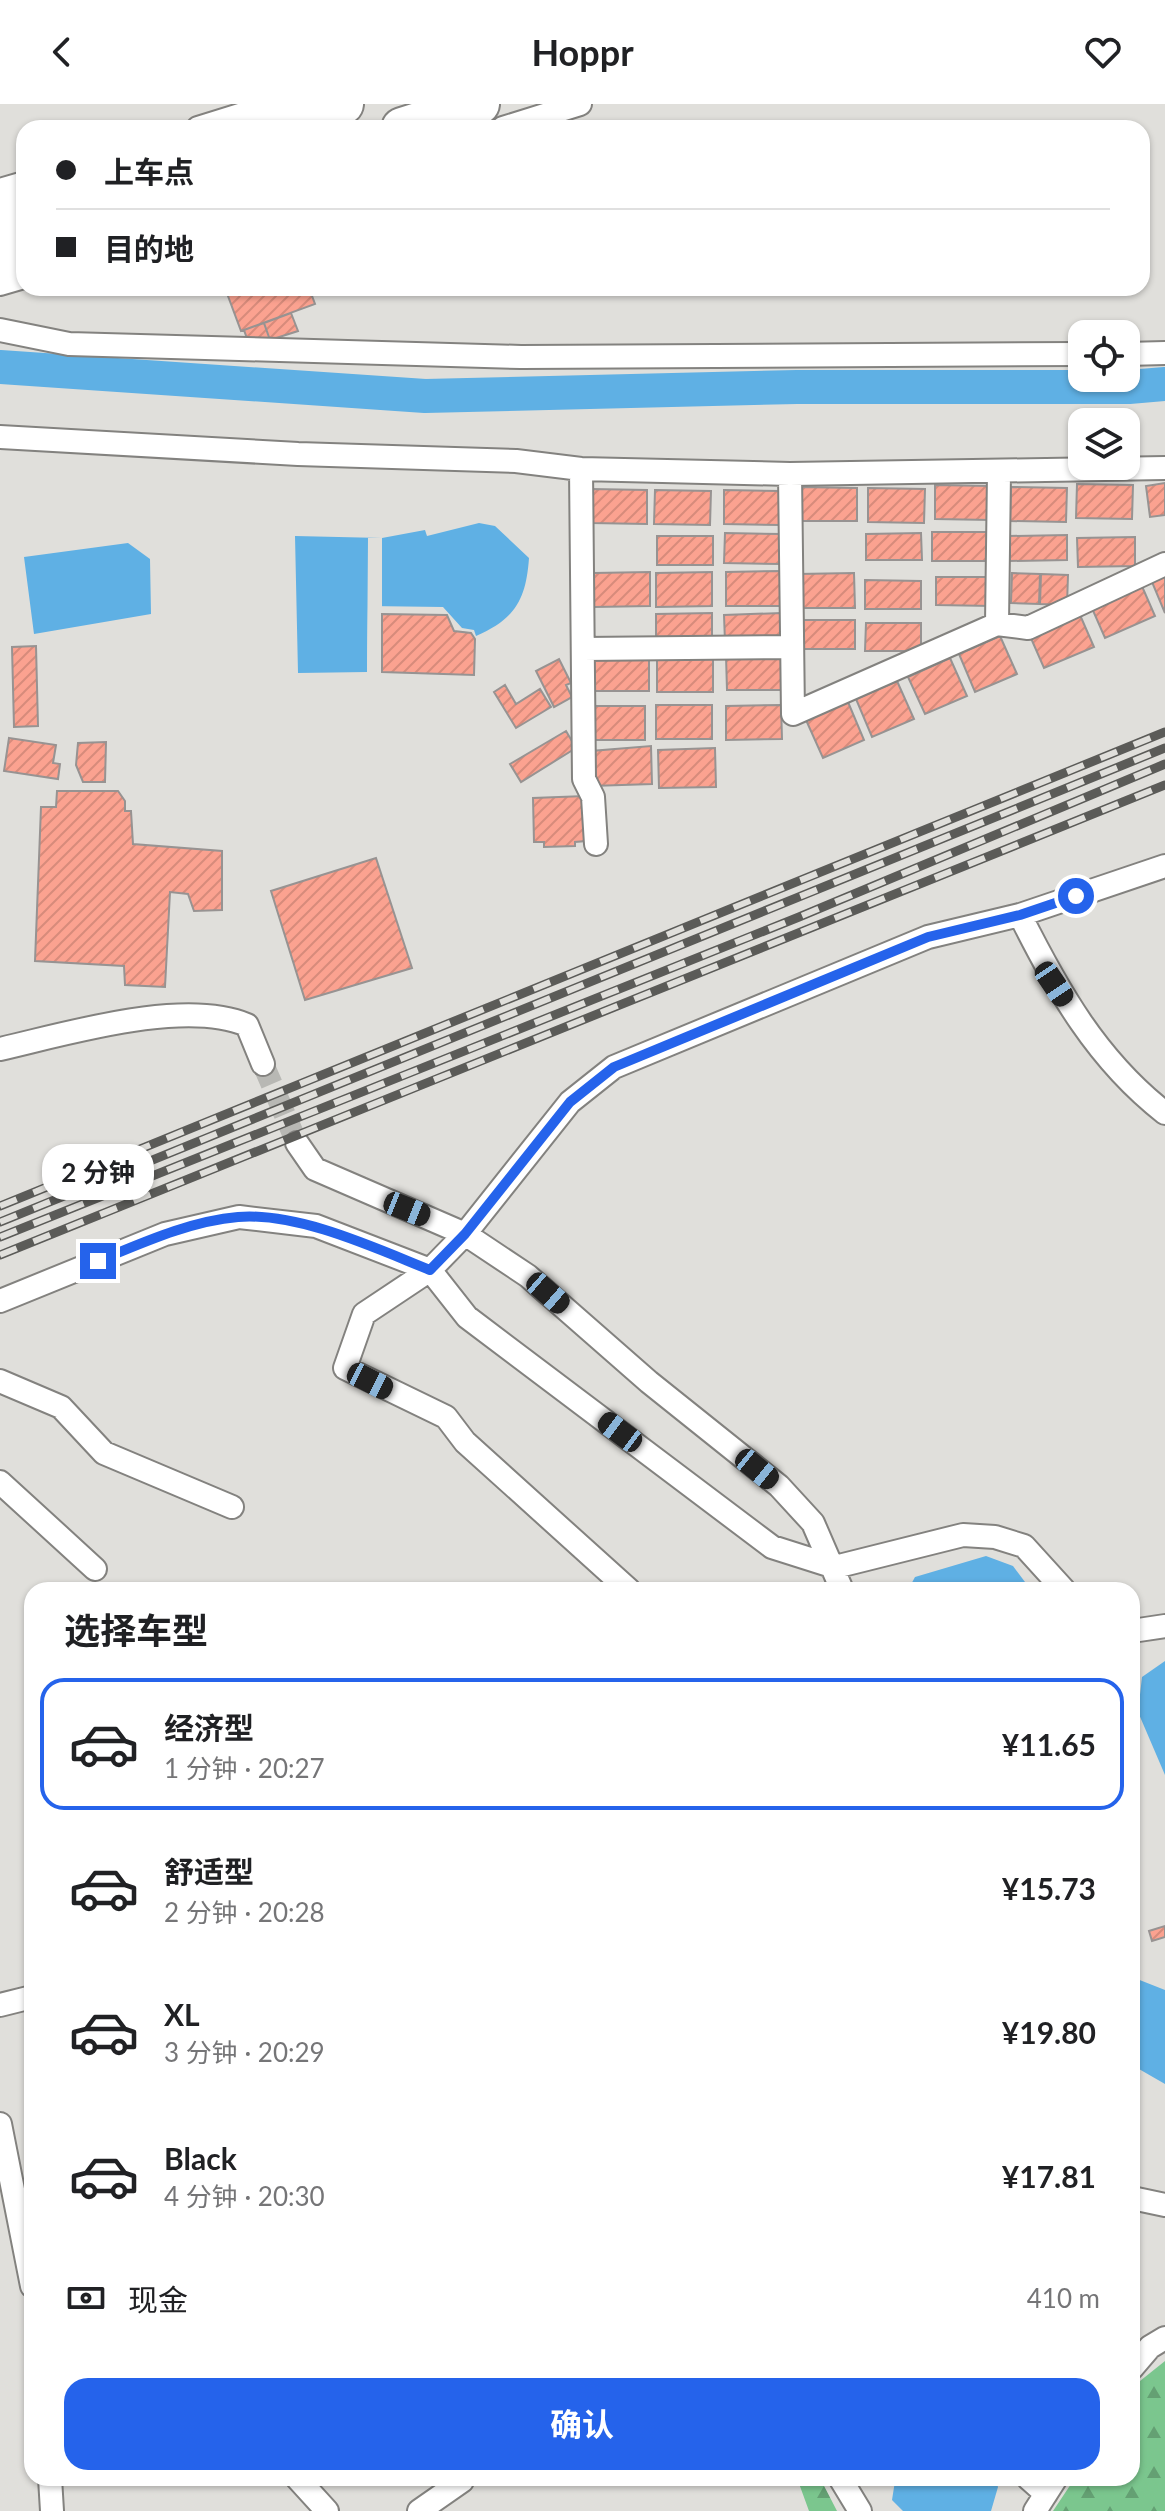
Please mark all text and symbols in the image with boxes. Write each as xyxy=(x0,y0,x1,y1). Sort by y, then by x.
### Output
icon: back xyxy=(40,30,84,74)
text: Hoppr xyxy=(531,30,634,74)
icon: heart xyxy=(1081,30,1125,74)
text: 上车点 xyxy=(104,153,194,189)
text: 目的地 xyxy=(104,230,194,266)
map controls xyxy=(1068,320,1140,480)
button: locate xyxy=(1068,320,1140,392)
button: layers xyxy=(1068,408,1140,480)
route start xyxy=(1058,878,1094,914)
car xyxy=(1031,957,1077,1011)
callout: 2 分钟 xyxy=(42,1145,154,1201)
text: 2 分钟 xyxy=(61,1156,135,1188)
car xyxy=(380,1189,434,1229)
route end xyxy=(80,1243,116,1279)
car xyxy=(522,1268,574,1318)
car xyxy=(343,1359,397,1403)
car xyxy=(594,1408,646,1456)
car xyxy=(731,1445,783,1493)
text: 选择车型 xyxy=(64,1608,208,1652)
icon: car xyxy=(68,1708,140,1780)
text: 经济型 xyxy=(164,1709,254,1745)
text: ¥11.65 xyxy=(1002,1726,1096,1762)
text: 1 分钟 · 20:27 xyxy=(164,1752,325,1784)
icon: car xyxy=(68,1852,140,1924)
text: 舒适型 xyxy=(164,1853,254,1889)
text: ¥15.73 xyxy=(1002,1870,1096,1906)
text: 2 分钟 · 20:28 xyxy=(164,1896,325,1928)
icon: car xyxy=(68,1996,140,2068)
text: XL xyxy=(164,1996,200,2032)
text: ¥19.80 xyxy=(1002,2014,1096,2050)
text: 3 分钟 · 20:29 xyxy=(164,2036,325,2068)
icon: car xyxy=(68,2140,140,2212)
text: Black xyxy=(164,2140,237,2176)
text: ¥17.81 xyxy=(1002,2158,1096,2194)
text: 4 分钟 · 20:30 xyxy=(164,2180,325,2212)
icon: cash xyxy=(64,2276,108,2320)
text: 现金 xyxy=(128,2281,188,2317)
text: 410 m xyxy=(1027,2282,1100,2314)
button: 确认 xyxy=(64,2378,1100,2470)

